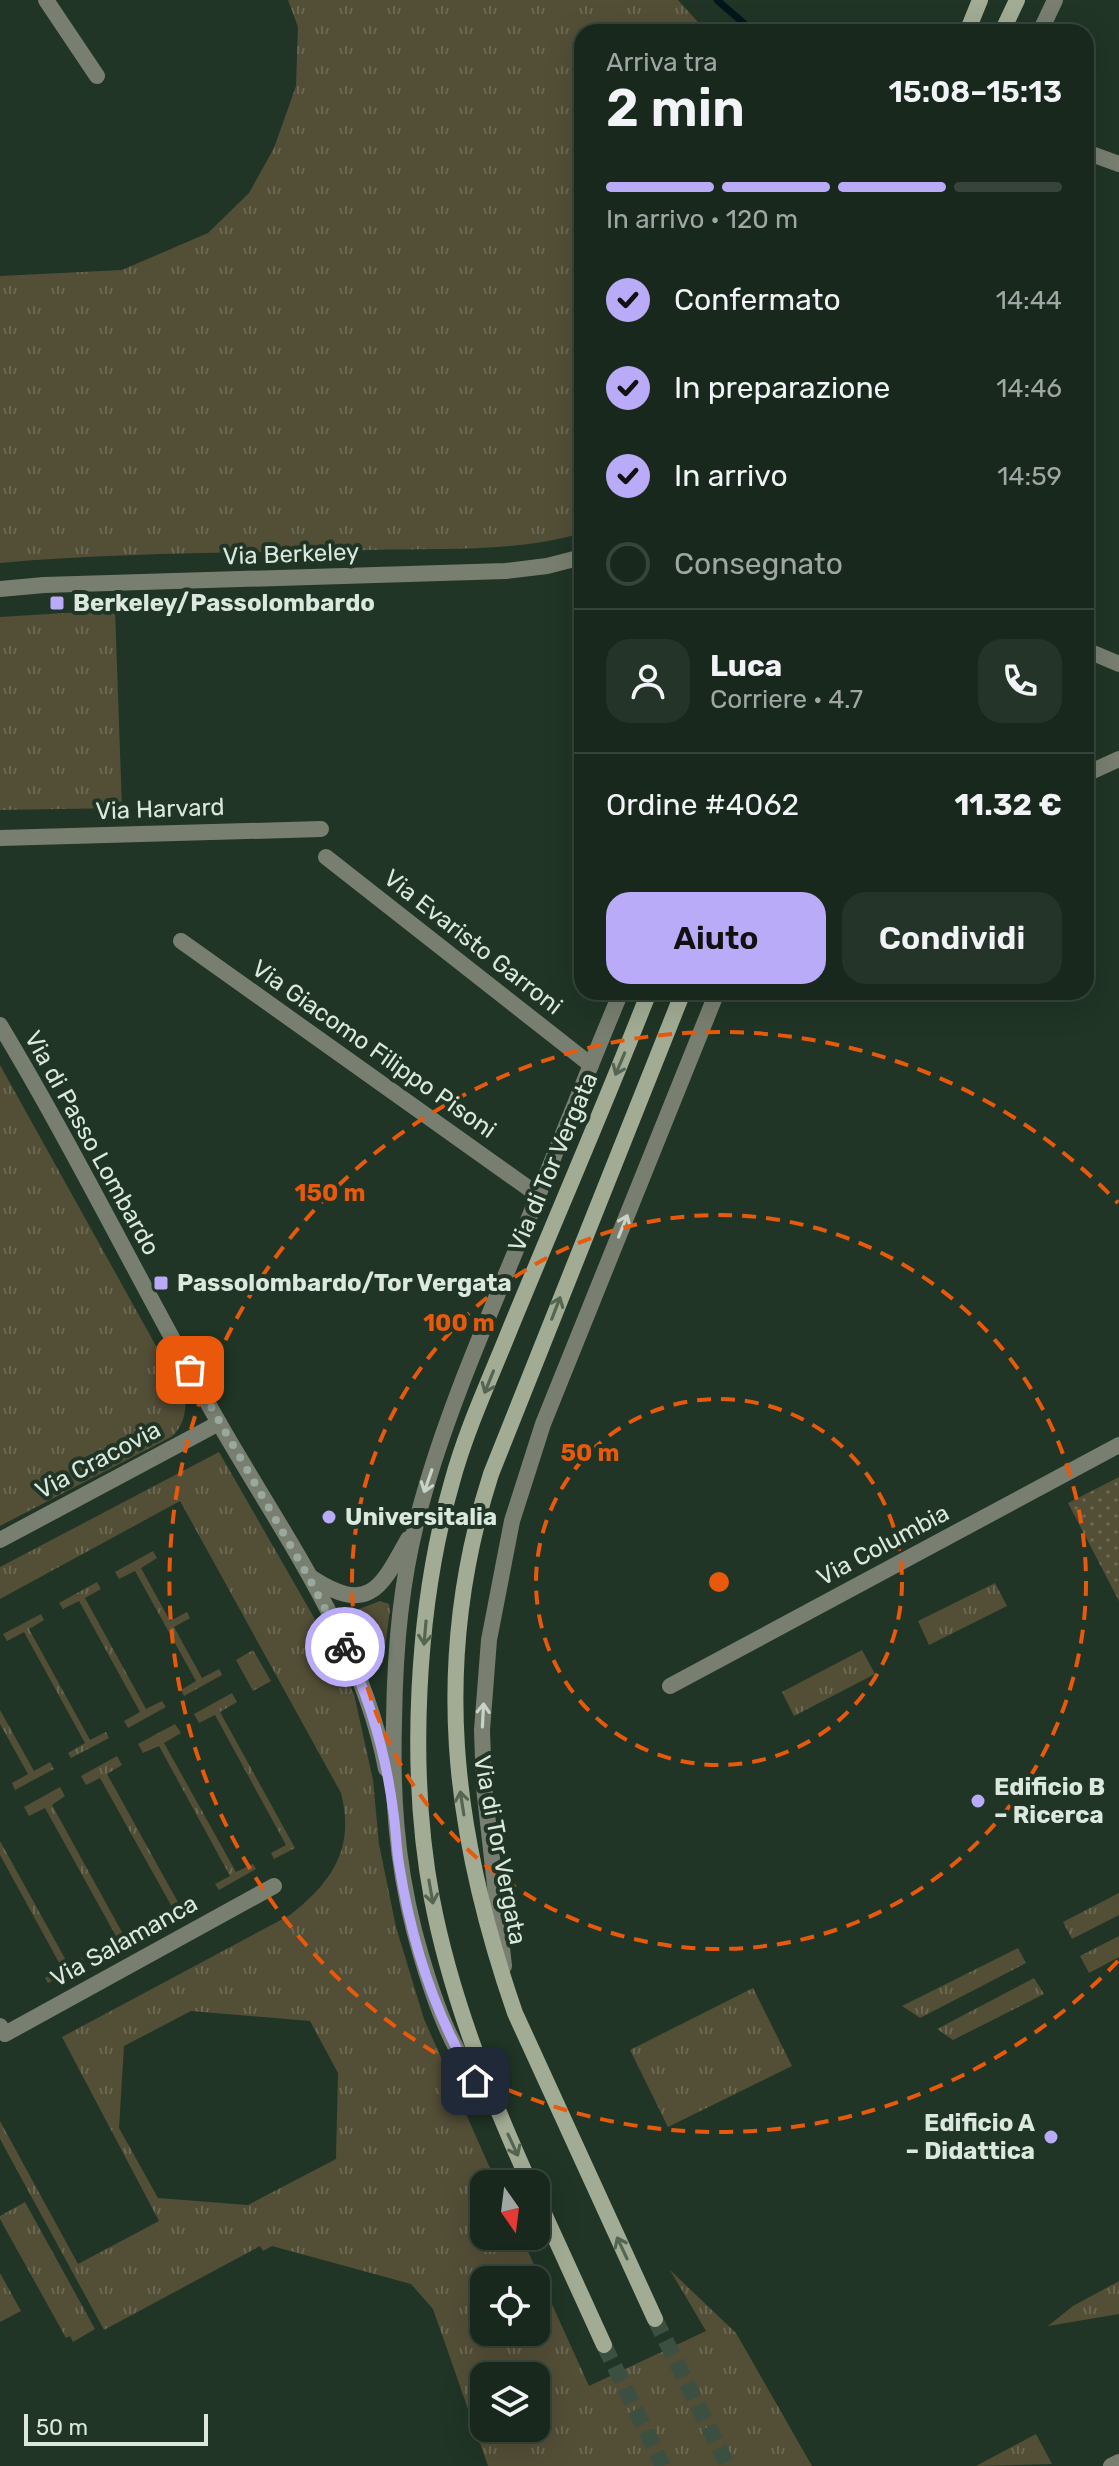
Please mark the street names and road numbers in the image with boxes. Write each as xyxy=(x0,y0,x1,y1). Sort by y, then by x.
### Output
street label: Via Berkeley xyxy=(222,538,360,570)
street label: Via Harvard xyxy=(95,793,225,825)
street label: Via Evaristo Garroni xyxy=(378,864,568,1020)
street label: Via Giacomo Filippo Pisoni xyxy=(247,954,501,1144)
street label: Via di Passo Lombardo xyxy=(19,1026,165,1260)
street label: Via di Tor Vergata xyxy=(503,1068,603,1256)
street label: Via Cracovia xyxy=(31,1415,165,1505)
street label: Via Columbia xyxy=(812,1499,954,1591)
street label: Via di Tor Vergata xyxy=(468,1753,532,1947)
street label: Via Salamanca xyxy=(46,1889,202,1993)

